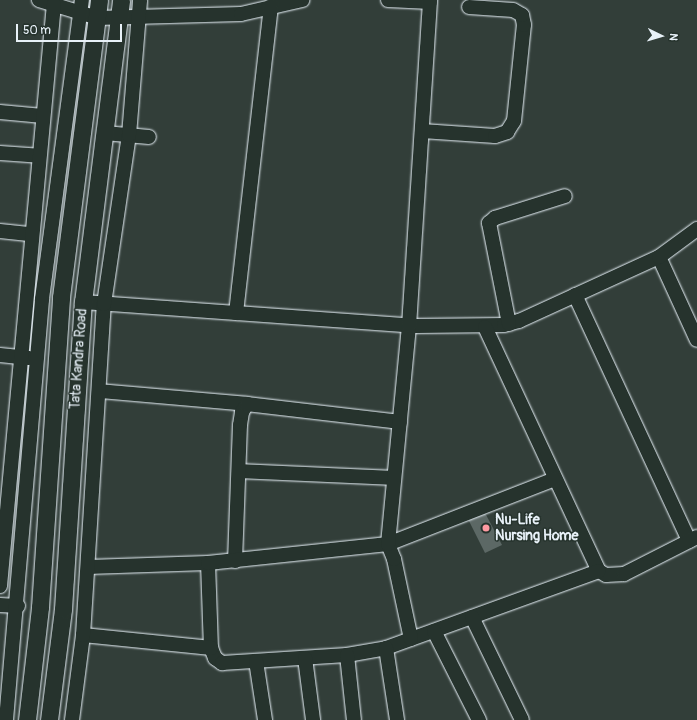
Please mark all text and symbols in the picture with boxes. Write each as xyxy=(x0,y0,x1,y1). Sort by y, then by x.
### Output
scale bar xyxy=(18,16,124,42)
north arrow xyxy=(641,16,681,56)
text: 50 m xyxy=(23,23,51,38)
text: N xyxy=(667,33,680,41)
street label: Tata Kandra Road xyxy=(67,308,91,410)
place label: Nu-Life Nursing Home xyxy=(495,512,578,544)
marker: Nu-Life Nursing Home xyxy=(480,522,492,534)

